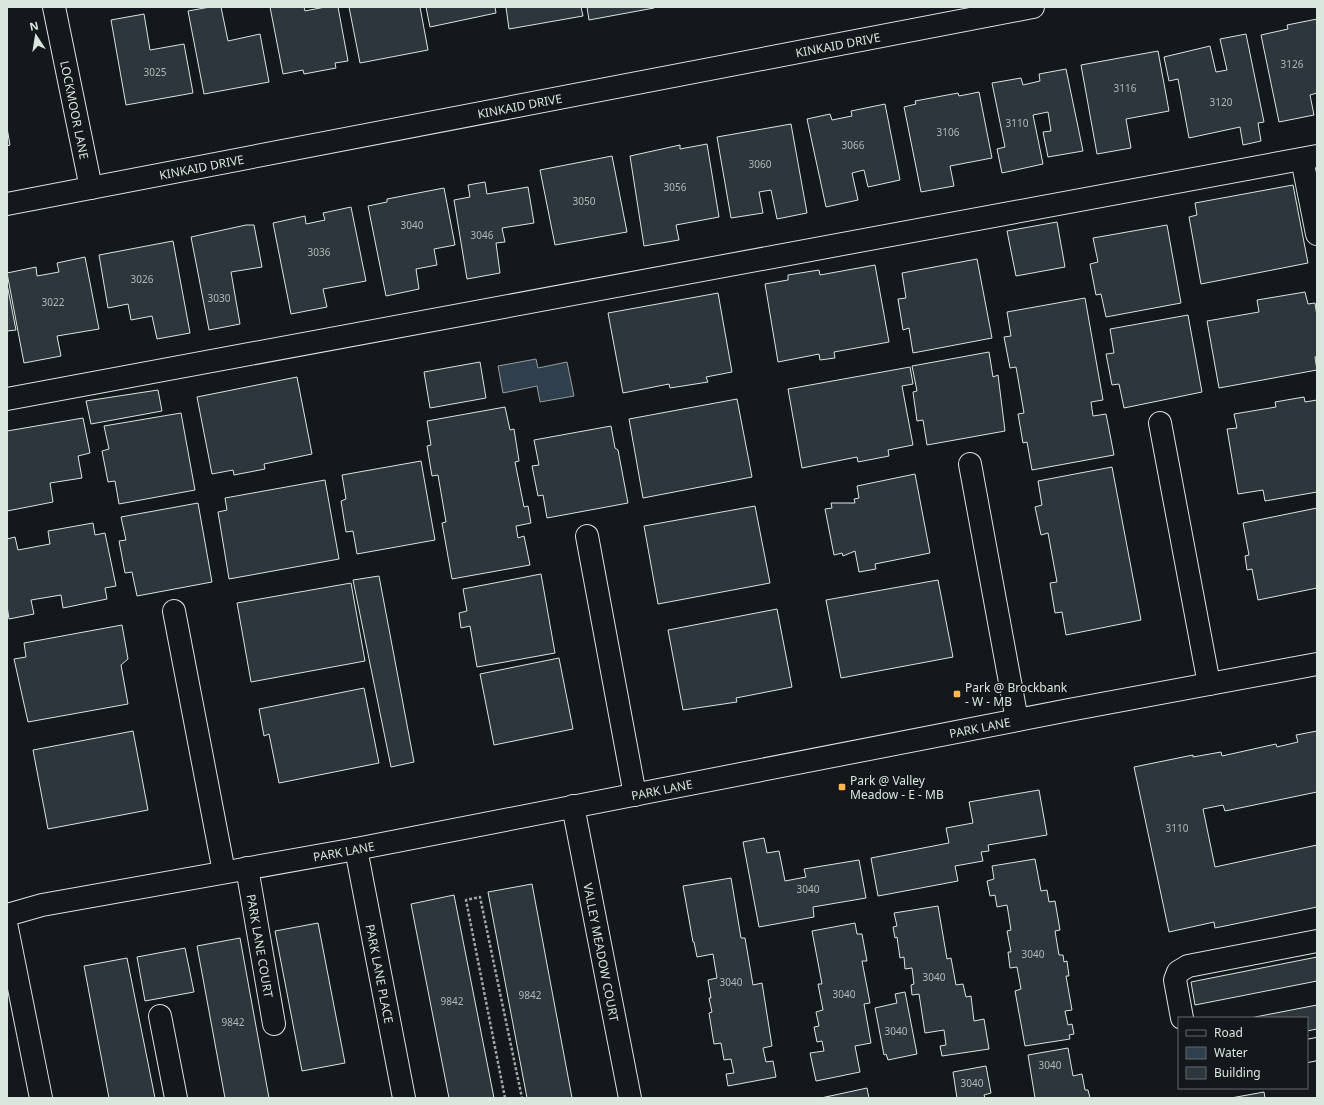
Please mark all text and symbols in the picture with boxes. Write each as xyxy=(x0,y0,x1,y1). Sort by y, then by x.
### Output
north arrow xyxy=(16,16,56,56)
text: N xyxy=(28,17,40,34)
street label: KINKAID DRIVE xyxy=(794,28,882,61)
house number: 3126 xyxy=(1281,57,1304,71)
street label: LOCKMOOR LANE xyxy=(57,59,93,161)
house number: 3025 xyxy=(144,65,167,79)
house number: 3116 xyxy=(1114,81,1137,95)
street label: KINKAID DRIVE xyxy=(476,89,563,122)
house number: 3120 xyxy=(1210,95,1233,109)
house number: 3110 xyxy=(1006,116,1029,130)
house number: 3106 xyxy=(937,125,960,139)
house number: 3066 xyxy=(842,138,865,152)
street label: KINKAID DRIVE xyxy=(158,150,245,183)
house number: 3060 xyxy=(749,157,772,171)
house number: 3056 xyxy=(664,180,687,194)
house number: 3050 xyxy=(573,194,596,208)
house number: 3040 xyxy=(401,218,424,232)
house number: 3046 xyxy=(471,228,494,242)
house number: 3036 xyxy=(308,245,331,259)
house number: 3026 xyxy=(131,272,154,286)
house number: 3030 xyxy=(208,291,231,305)
house number: 3022 xyxy=(42,295,65,309)
place label: Park @ Brockbank - W - MB xyxy=(965,679,1068,710)
marker: Park @ Brockbank - W - MB xyxy=(952,689,962,699)
street label: PARK LANE xyxy=(948,713,1012,742)
place label: Park @ Valley Meadow - E - MB xyxy=(850,772,944,803)
street label: PARK LANE xyxy=(630,775,694,804)
marker: Park @ Valley Meadow - E - MB xyxy=(837,782,847,792)
house number: 3110 xyxy=(1166,821,1189,835)
street label: PARK LANE xyxy=(312,837,376,865)
street label: VALLEY MEADOW COURT xyxy=(580,881,623,1023)
house number: 3040 xyxy=(797,882,820,896)
street label: PARK LANE COURT xyxy=(243,893,278,999)
street label: PARK LANE PLACE xyxy=(362,923,398,1025)
house number: 3040 xyxy=(1022,947,1045,961)
house number: 3040 xyxy=(923,970,946,984)
house number: 3040 xyxy=(720,975,743,989)
house number: 3040 xyxy=(833,987,856,1001)
house number: 9842 xyxy=(519,988,542,1002)
house number: 9842 xyxy=(441,994,464,1008)
house number: 9842 xyxy=(222,1015,245,1029)
legend xyxy=(1178,1017,1308,1089)
house number: 3040 xyxy=(885,1024,908,1038)
text: Road xyxy=(1214,1024,1243,1041)
text: Water xyxy=(1214,1044,1248,1061)
house number: 3040 xyxy=(1039,1058,1062,1072)
text: Building xyxy=(1214,1064,1261,1081)
house number: 3040 xyxy=(961,1076,984,1090)

